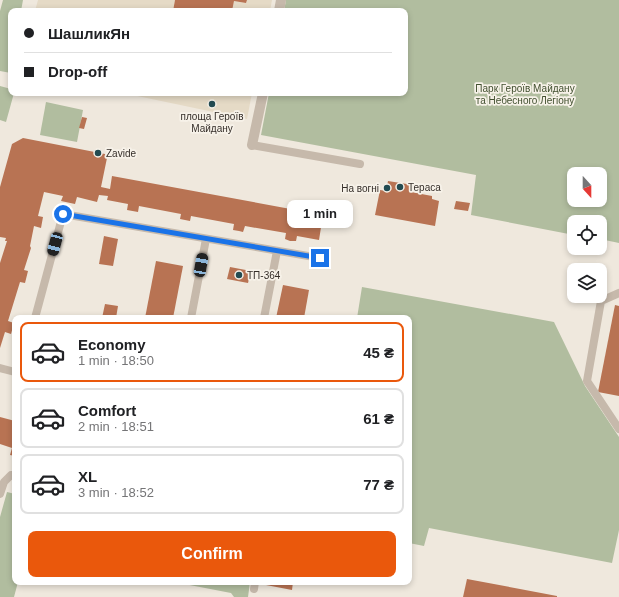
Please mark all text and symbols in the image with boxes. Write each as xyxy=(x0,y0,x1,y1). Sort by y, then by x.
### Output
text: ШашликЯн xyxy=(48,25,130,42)
text: Drop-off xyxy=(48,63,107,80)
park label: Парк Героїв Майдану та Небесного Легіону xyxy=(475,83,575,106)
marker: площа Героїв Майдану xyxy=(207,99,217,109)
place label: площа Героїв Майдану xyxy=(180,111,244,134)
marker: Zavide xyxy=(93,148,103,158)
place label: Zavide xyxy=(106,148,136,159)
north arrow xyxy=(567,167,607,207)
map controls xyxy=(567,167,607,303)
marker: Тераса xyxy=(395,182,405,192)
place label: Тераса xyxy=(408,182,441,193)
place label: На вогні xyxy=(341,183,379,194)
marker: На вогні xyxy=(382,183,392,193)
callout: 1 min xyxy=(287,200,353,228)
route start xyxy=(54,205,72,223)
text: 1 min xyxy=(303,206,337,221)
button: locate xyxy=(567,215,607,255)
car xyxy=(46,231,64,257)
route end xyxy=(311,249,329,267)
car xyxy=(193,252,209,278)
button: layers xyxy=(567,263,607,303)
marker: ТП-364 xyxy=(234,270,244,280)
place label: ТП-364 xyxy=(247,270,281,281)
icon: car xyxy=(30,334,66,370)
text: Economy xyxy=(78,336,146,353)
text: 45 ₴ xyxy=(363,344,394,361)
text: 1 min · 18:50 xyxy=(78,353,154,368)
icon: car xyxy=(30,400,66,436)
text: Comfort xyxy=(78,402,136,419)
text: 61 ₴ xyxy=(363,410,394,427)
text: 2 min · 18:51 xyxy=(78,419,154,434)
icon: car xyxy=(30,466,66,502)
text: XL xyxy=(78,468,97,485)
text: 77 ₴ xyxy=(363,476,394,493)
text: 3 min · 18:52 xyxy=(78,485,154,500)
button: Confirm xyxy=(28,531,396,577)

